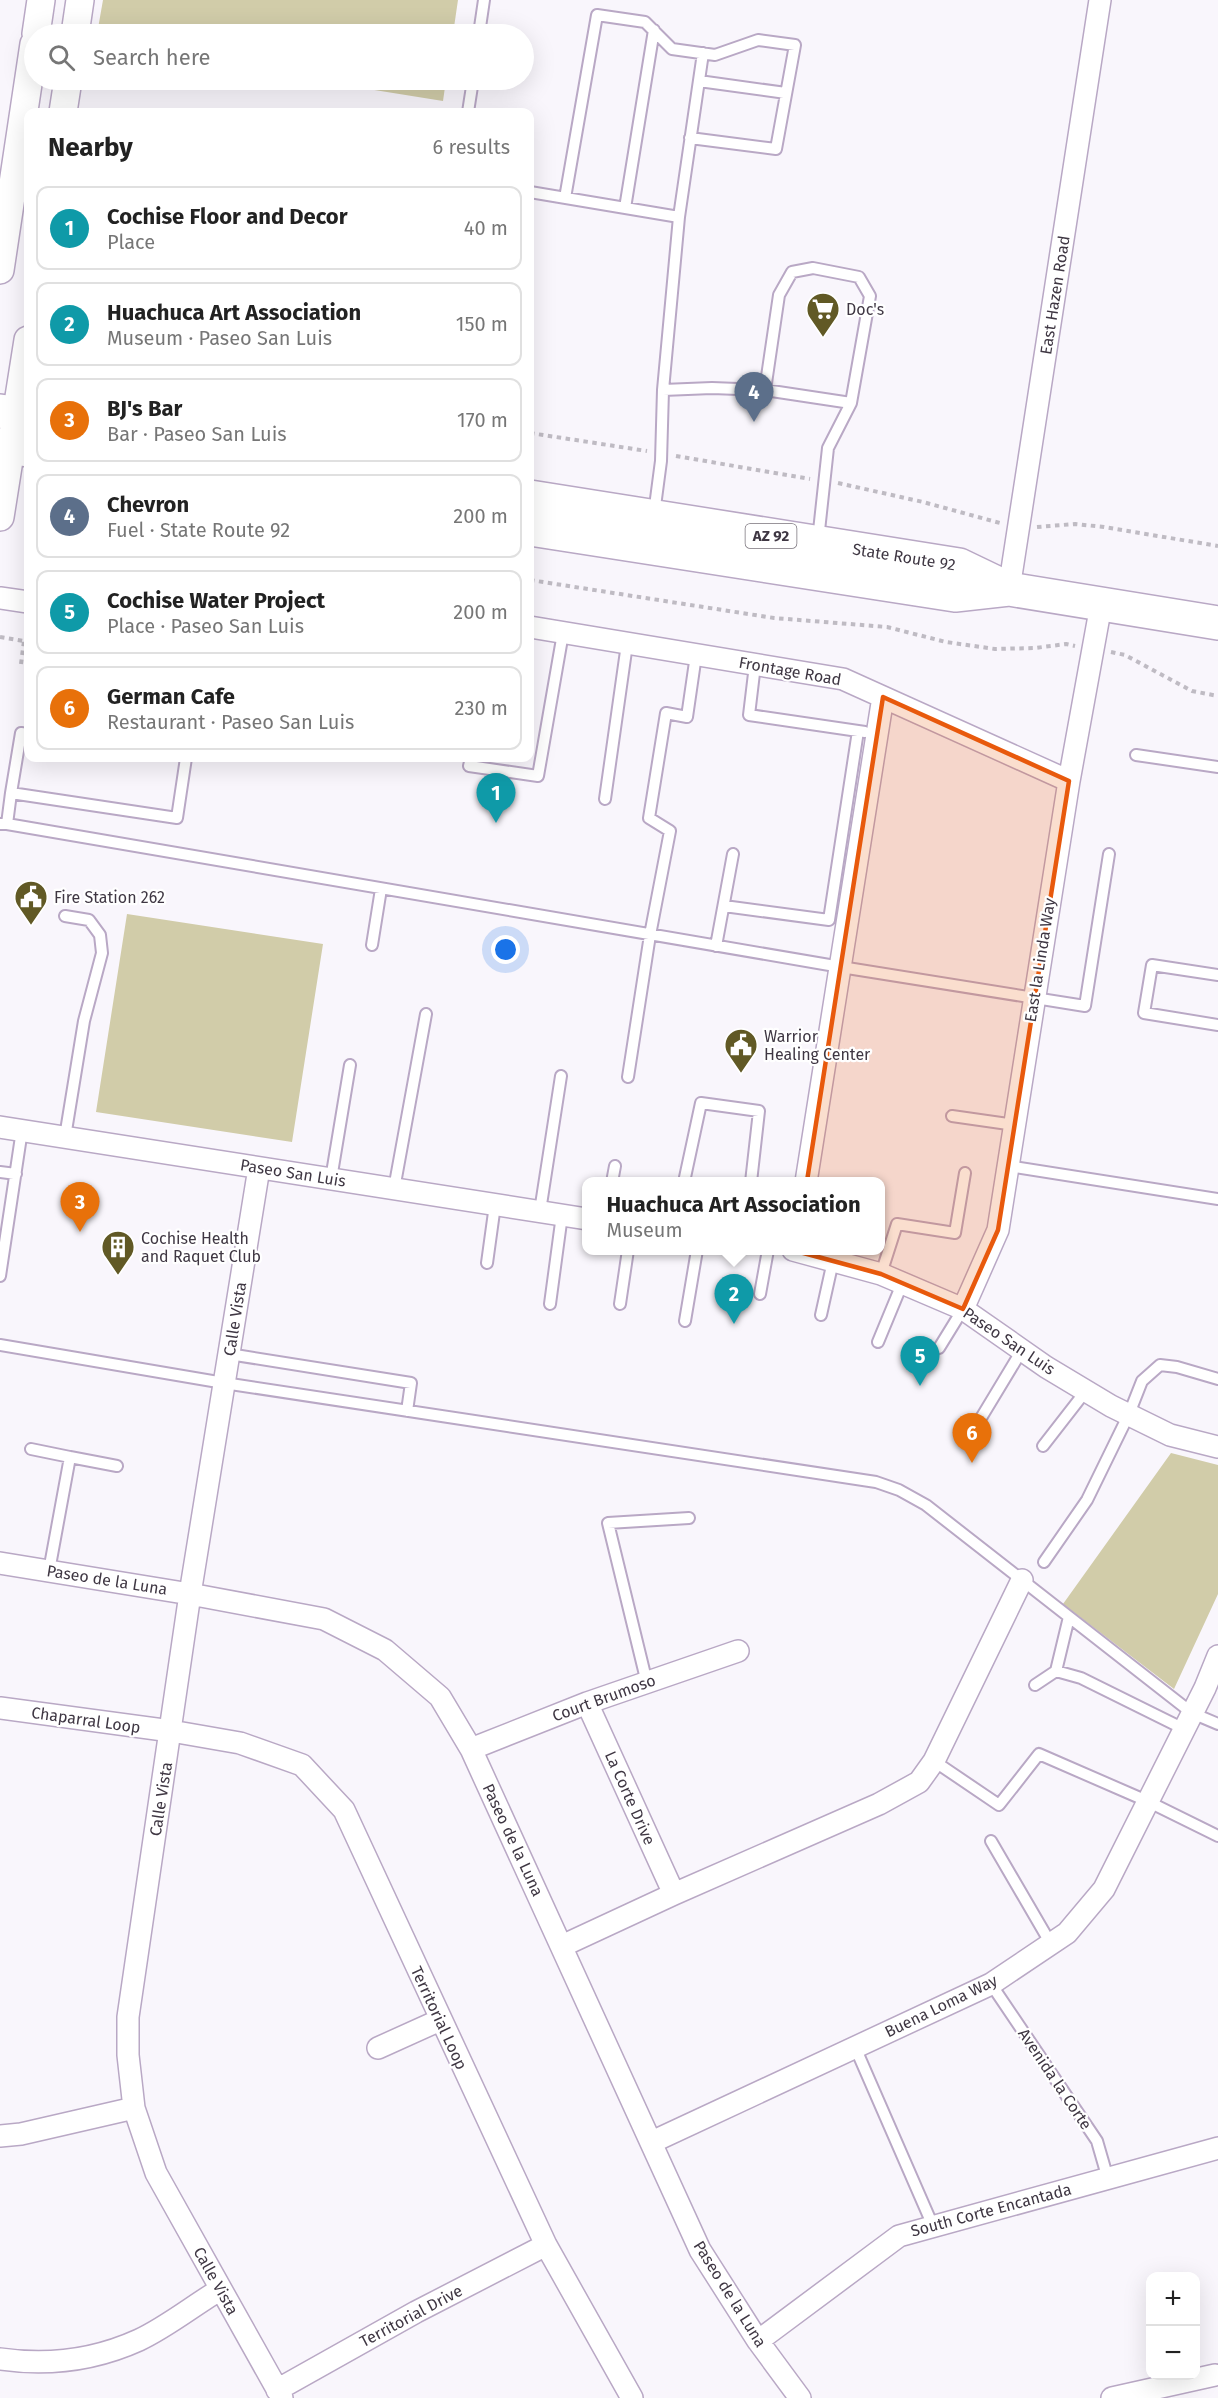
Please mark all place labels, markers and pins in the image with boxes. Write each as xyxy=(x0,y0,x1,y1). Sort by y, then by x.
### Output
supermarket icon: Doc's xyxy=(805,291,841,338)
place label: Doc's xyxy=(846,300,884,319)
pin: 4 xyxy=(734,372,774,422)
pin: 1 xyxy=(476,774,516,823)
public building icon: Fire Station 262 xyxy=(13,879,49,926)
place label: Fire Station 262 xyxy=(54,888,165,907)
public building icon: Warrior Healing Center xyxy=(723,1027,759,1074)
place label: Warrior Healing Center xyxy=(764,1027,871,1064)
pin: 3 xyxy=(60,1182,100,1232)
building icon: Cochise Health and Raquet Club xyxy=(100,1229,136,1276)
place label: Cochise Health and Raquet Club xyxy=(141,1229,261,1266)
pin: 2 xyxy=(714,1274,754,1324)
pin: 5 xyxy=(900,1336,940,1386)
pin: 6 xyxy=(952,1414,992,1463)

